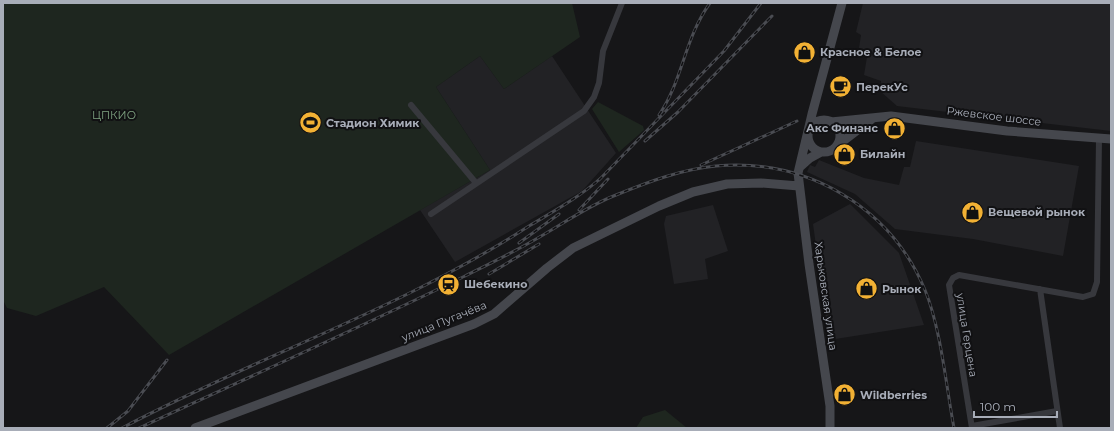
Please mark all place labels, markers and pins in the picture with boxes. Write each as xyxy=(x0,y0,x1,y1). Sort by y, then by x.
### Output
shop icon: Красное & Белое xyxy=(791,39,817,65)
place label: Красное & Белое xyxy=(820,45,922,59)
cafe icon: ПерекУс xyxy=(827,74,853,100)
place label: ПерекУс xyxy=(856,80,908,94)
sports icon: Стадион Химик xyxy=(297,110,323,136)
shop icon: Акс Финанс xyxy=(881,115,907,141)
place label: Стадион Химик xyxy=(326,116,420,130)
place label: Акс Финанс xyxy=(806,121,878,135)
shop icon: Билайн xyxy=(831,141,857,167)
place label: Билайн xyxy=(860,147,905,161)
shop icon: Вещевой рынок xyxy=(960,199,986,225)
place label: Вещевой рынок xyxy=(988,205,1086,219)
station icon: Шебекино xyxy=(436,271,462,297)
shop icon: Рынок xyxy=(854,276,880,302)
place label: Шебекино xyxy=(464,277,527,291)
place label: Рынок xyxy=(882,282,922,296)
shop icon: Wildberries xyxy=(831,382,857,408)
place label: Wildberries xyxy=(860,388,927,402)

